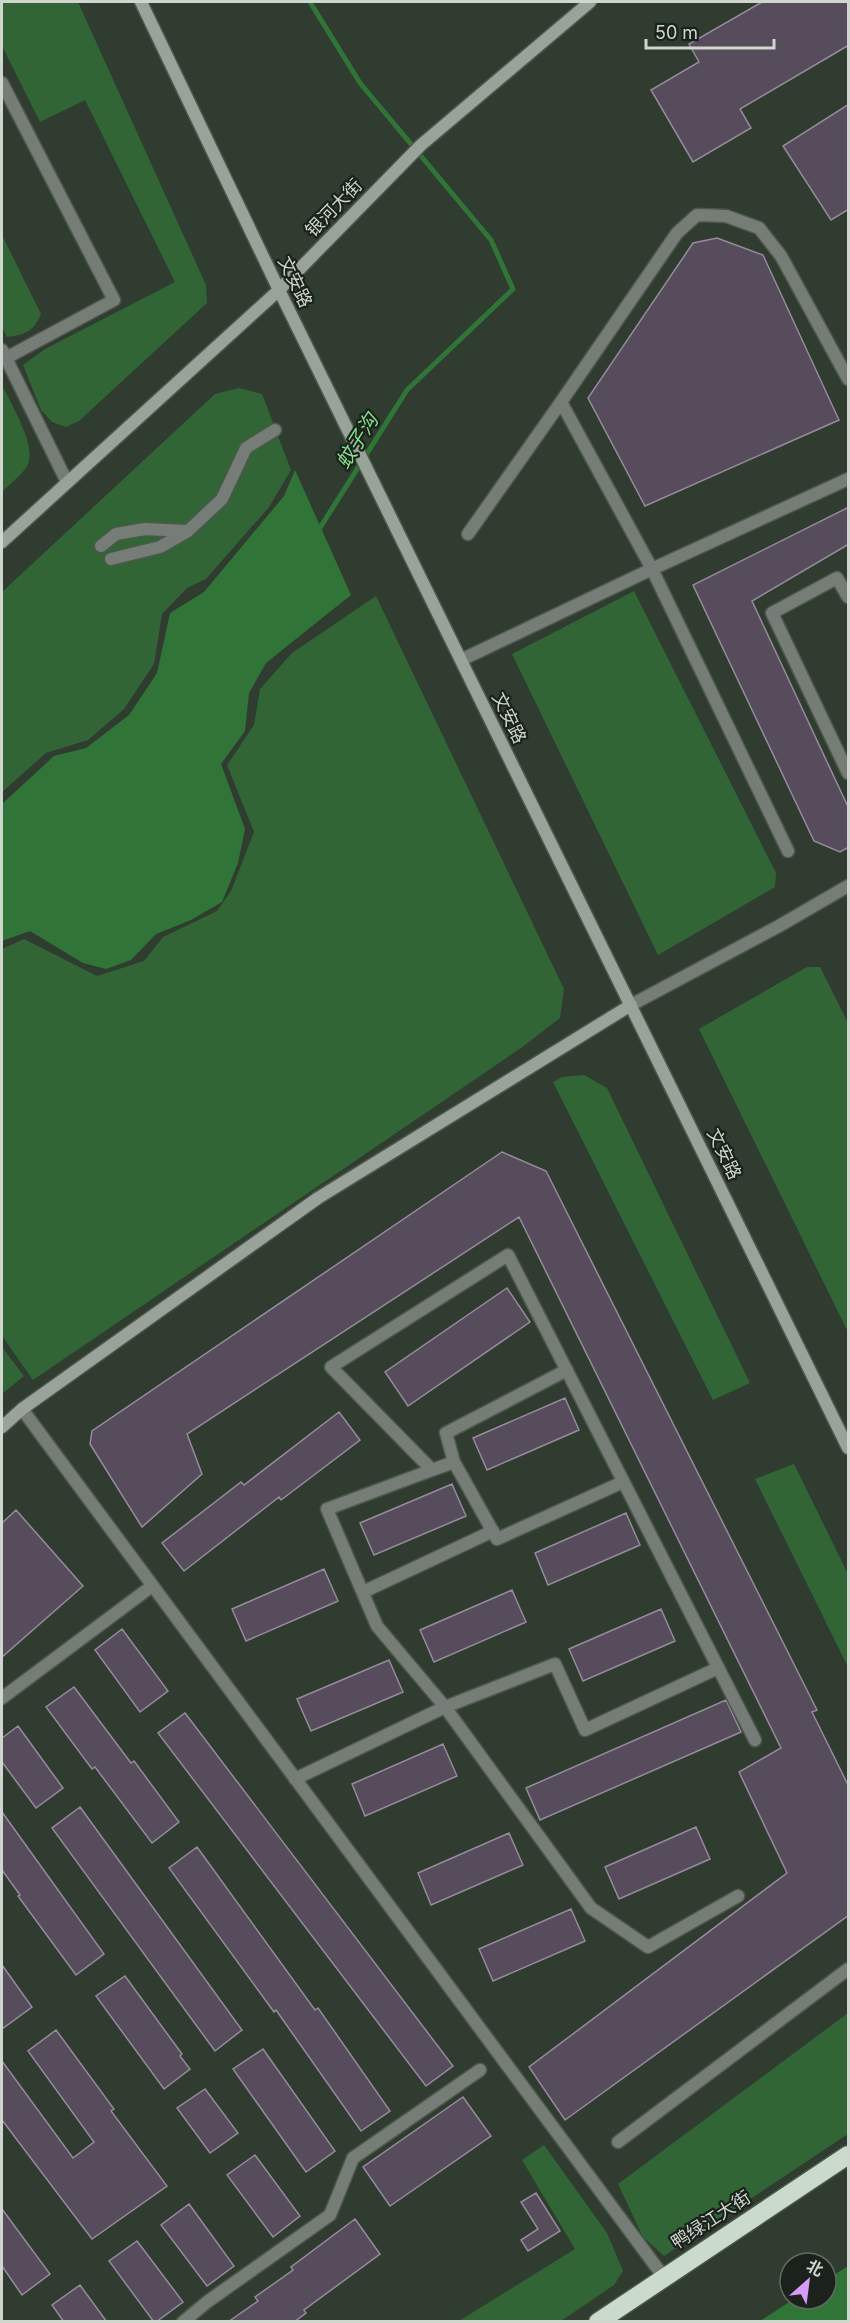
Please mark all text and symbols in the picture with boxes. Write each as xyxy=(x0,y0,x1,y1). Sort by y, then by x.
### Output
scale bar xyxy=(646,12,774,50)
text: 50 m xyxy=(655,22,698,43)
street label: 银河大街 xyxy=(301,174,366,241)
street label: 文安路 xyxy=(274,253,317,311)
water label: 蚊子沟 xyxy=(331,408,384,473)
street label: 文安路 xyxy=(488,689,531,747)
street label: 文安路 xyxy=(703,1125,746,1183)
street label: 鸭绿江大街 xyxy=(667,2186,754,2253)
north arrow xyxy=(778,2251,838,2311)
text: 北 xyxy=(803,2255,827,2280)

